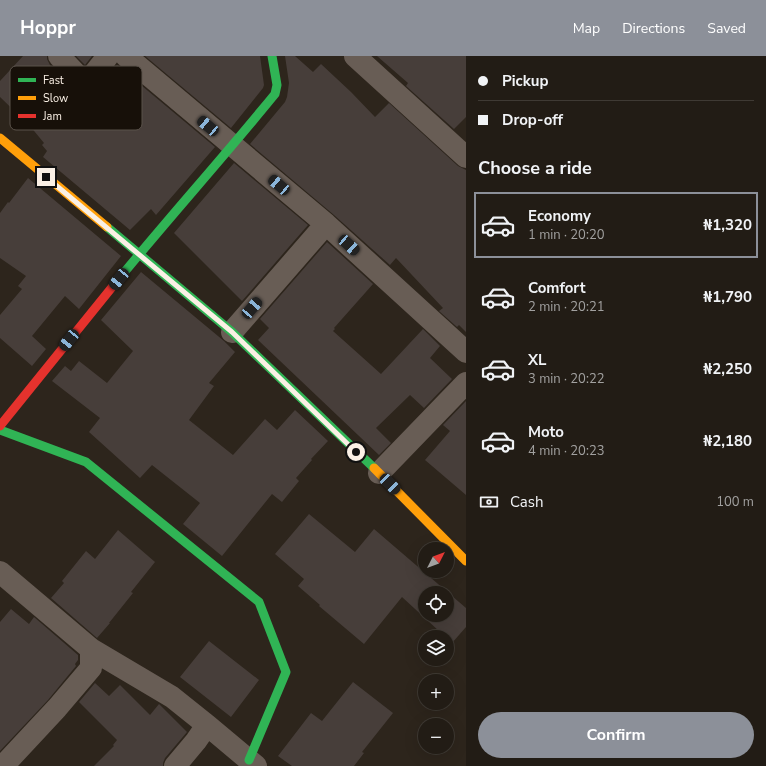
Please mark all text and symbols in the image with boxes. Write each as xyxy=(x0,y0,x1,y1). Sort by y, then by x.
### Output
text: Hoppr xyxy=(20,15,76,41)
text: Map xyxy=(573,19,600,38)
text: Directions xyxy=(622,19,685,38)
text: Saved xyxy=(707,19,746,38)
legend xyxy=(10,66,142,130)
text: Pickup xyxy=(502,71,548,91)
text: Fast xyxy=(43,73,64,88)
text: Slow xyxy=(43,91,68,106)
text: Jam xyxy=(42,109,62,124)
text: Drop-off xyxy=(502,110,563,130)
car xyxy=(195,114,221,138)
text: Choose a ride xyxy=(478,156,592,180)
route end xyxy=(37,168,55,186)
car xyxy=(266,173,292,197)
text: Economy xyxy=(528,206,591,226)
icon: car xyxy=(480,207,516,243)
text: ₦1,320 xyxy=(703,215,752,235)
text: 1 min · 20:20 xyxy=(528,226,604,244)
car xyxy=(336,233,362,257)
car xyxy=(107,266,131,292)
text: Comfort xyxy=(528,278,585,298)
icon: car xyxy=(480,279,516,315)
text: ₦1,790 xyxy=(703,287,752,307)
car xyxy=(240,295,264,321)
text: 2 min · 20:21 xyxy=(528,298,604,316)
car xyxy=(57,327,81,353)
text: XL xyxy=(528,350,547,370)
icon: car xyxy=(480,351,516,387)
text: ₦2,250 xyxy=(703,359,752,379)
text: 3 min · 20:22 xyxy=(528,370,604,388)
text: Moto xyxy=(528,422,564,442)
icon: car xyxy=(480,423,516,459)
text: ₦2,180 xyxy=(703,431,752,451)
text: 4 min · 20:23 xyxy=(528,442,604,460)
route start xyxy=(347,443,365,461)
car xyxy=(377,471,403,497)
icon: cash xyxy=(478,491,500,513)
text: Cash xyxy=(510,492,544,512)
text: 100 m xyxy=(716,493,754,511)
north arrow xyxy=(418,542,454,578)
map controls xyxy=(418,542,454,754)
button: locate xyxy=(418,586,454,622)
button: layers xyxy=(418,630,454,666)
button: + xyxy=(418,674,454,710)
button: Confirm xyxy=(478,712,754,758)
button: − xyxy=(418,718,454,754)

